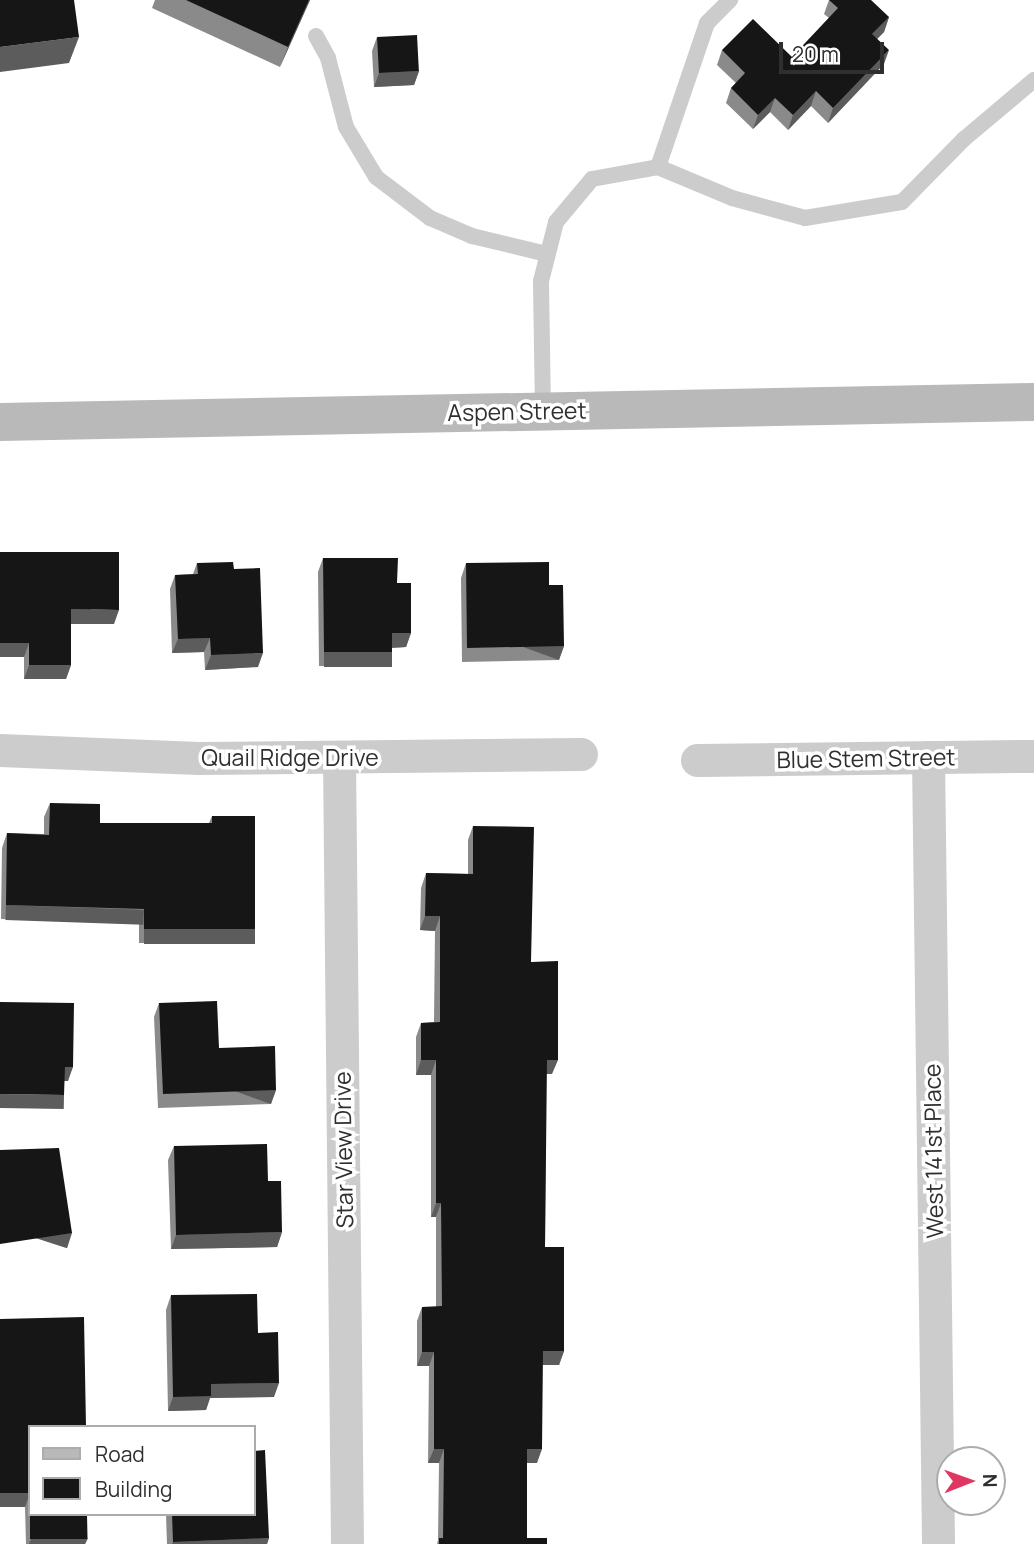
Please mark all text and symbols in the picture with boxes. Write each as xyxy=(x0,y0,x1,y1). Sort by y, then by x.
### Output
scale bar xyxy=(782,28,887,72)
text: 20 m xyxy=(792,40,839,68)
street label: Aspen Street xyxy=(447,396,587,426)
street label: Quail Ridge Drive xyxy=(201,743,379,771)
street label: Blue Stem Street xyxy=(776,743,956,773)
street label: West 141st Place xyxy=(918,1063,948,1239)
street label: Star View Drive xyxy=(328,1071,358,1229)
legend xyxy=(28,1425,256,1516)
text: Road xyxy=(95,1440,145,1468)
north arrow xyxy=(936,1446,1006,1516)
text: N xyxy=(977,1474,1003,1488)
text: Building xyxy=(95,1475,172,1503)

